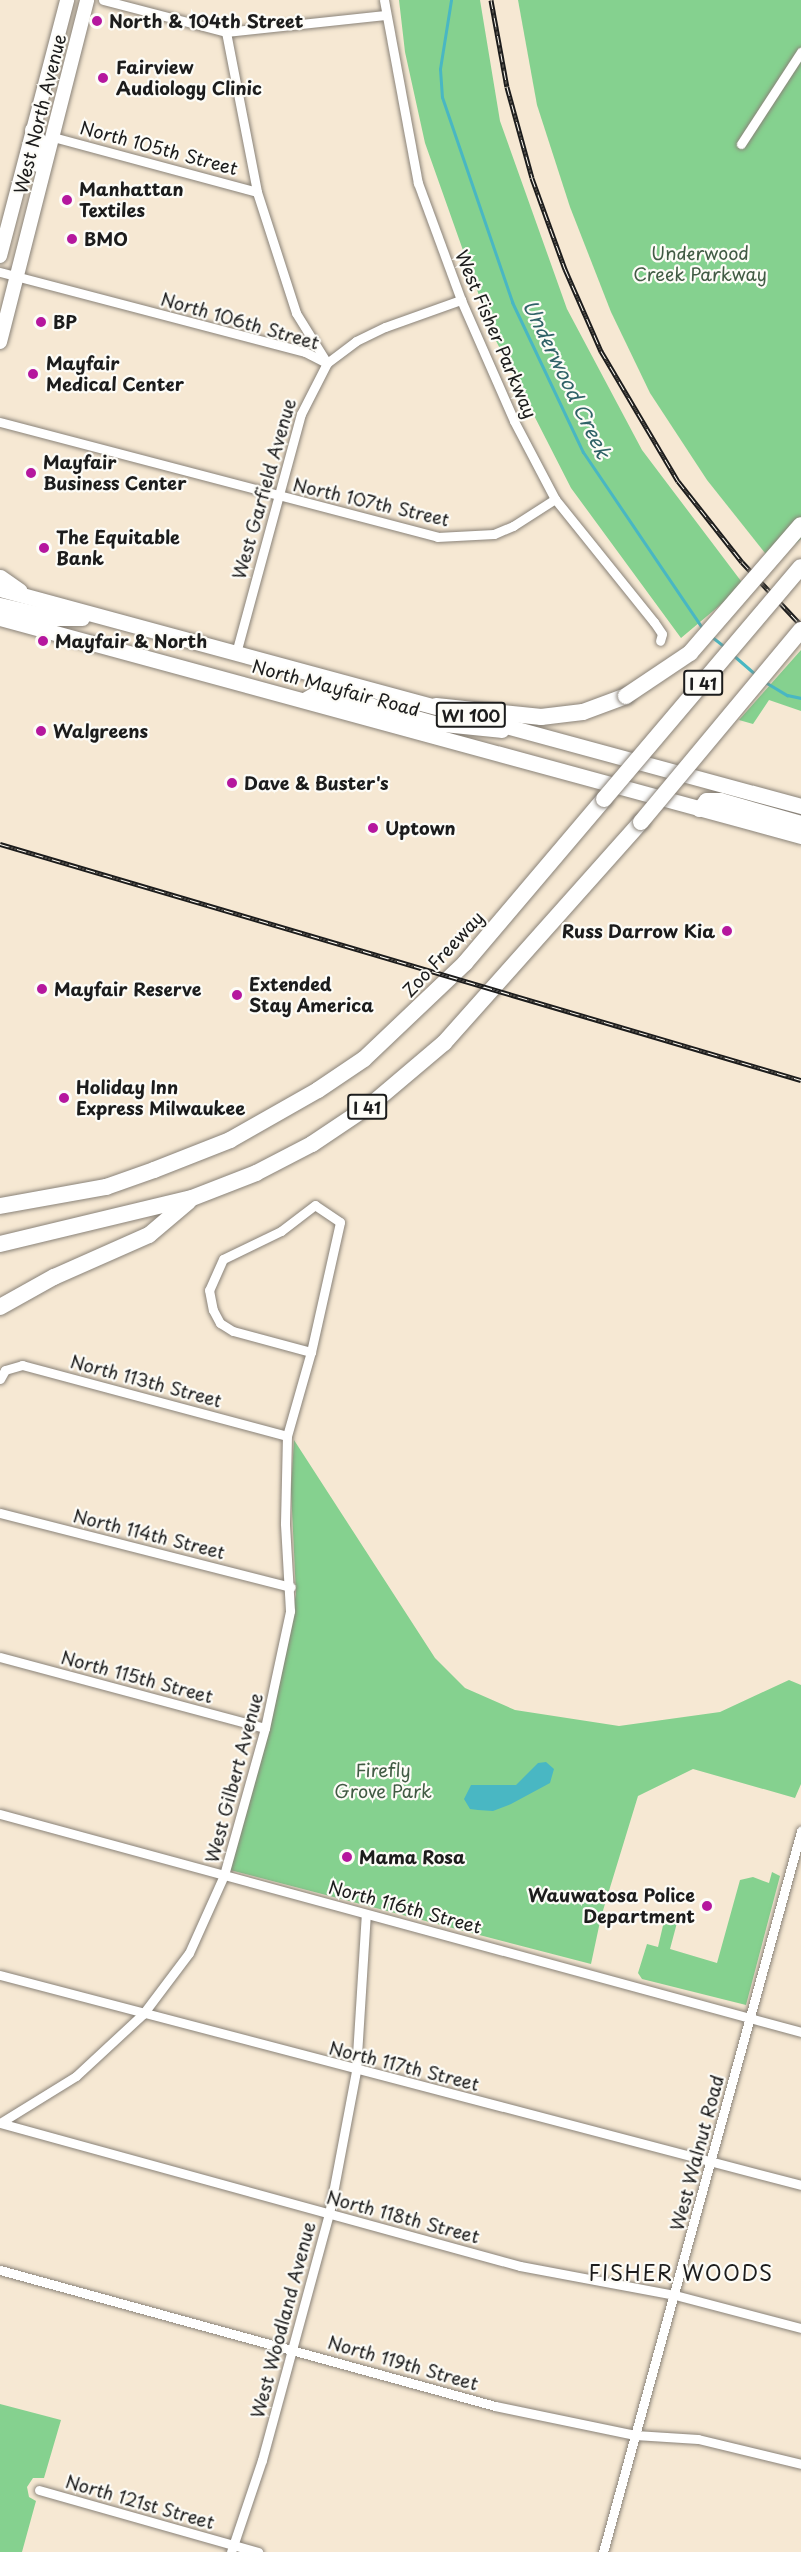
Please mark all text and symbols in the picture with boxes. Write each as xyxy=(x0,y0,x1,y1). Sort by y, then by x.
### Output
place label: North & 104th Street xyxy=(109,10,305,32)
marker: North & 104th Street xyxy=(90,14,104,28)
street label: West North Avenue xyxy=(9,31,71,197)
place label: Fairview Audiology Clinic xyxy=(116,57,262,100)
marker: Fairview Audiology Clinic xyxy=(94,69,112,87)
street label: North 105th Street xyxy=(77,116,241,180)
place label: Manhattan Textiles xyxy=(79,179,184,222)
marker: Manhattan Textiles xyxy=(60,193,74,207)
place label: BMO xyxy=(84,228,128,250)
marker: BMO xyxy=(65,232,79,246)
park label: Underwood Creek Parkway xyxy=(633,243,767,286)
street label: West Fisher Parkway xyxy=(450,246,542,422)
street label: North 106th Street xyxy=(157,288,323,354)
water label: Underwood Creek xyxy=(518,296,616,462)
place label: BP xyxy=(53,311,77,333)
marker: BP xyxy=(34,315,48,329)
place label: Mayfair Medical Center xyxy=(46,353,184,395)
marker: Mayfair Medical Center xyxy=(24,365,42,383)
street label: West Garfield Avenue xyxy=(228,396,300,582)
place label: Mayfair Business Center xyxy=(43,452,188,494)
marker: Mayfair Business Center xyxy=(24,466,38,480)
street label: North 107th Street xyxy=(289,473,453,531)
place label: The Equitable Bank xyxy=(56,527,179,570)
marker: The Equitable Bank xyxy=(37,541,51,555)
place label: Mayfair & North xyxy=(55,630,208,652)
marker: Mayfair & North xyxy=(36,634,50,648)
street label: North Mayfair Road xyxy=(249,655,423,721)
road number: I 41 xyxy=(682,670,724,696)
road number: WI 100 xyxy=(435,702,507,728)
place label: Walgreens xyxy=(53,720,148,742)
marker: Walgreens xyxy=(34,724,48,738)
place label: Dave & Buster's xyxy=(244,772,389,794)
marker: Dave & Buster's xyxy=(225,776,239,790)
place label: Uptown xyxy=(385,817,456,839)
marker: Uptown xyxy=(366,821,380,835)
street label: Zoo Freeway xyxy=(398,906,488,1002)
place label: Russ Darrow Kia xyxy=(562,920,715,942)
marker: Russ Darrow Kia xyxy=(720,924,734,938)
place label: Extended Stay America xyxy=(249,974,375,1016)
place label: Mayfair Reserve xyxy=(54,978,202,1000)
marker: Mayfair Reserve xyxy=(35,982,49,996)
marker: Extended Stay America xyxy=(230,988,244,1002)
place label: Holiday Inn Express Milwaukee xyxy=(76,1077,246,1120)
marker: Holiday Inn Express Milwaukee xyxy=(57,1091,71,1105)
road number: I 41 xyxy=(346,1094,388,1120)
street label: North 113th Street xyxy=(66,1350,226,1412)
street label: North 114th Street xyxy=(69,1504,229,1564)
street label: North 115th Street xyxy=(57,1646,217,1708)
street label: West Gilbert Avenue xyxy=(201,1690,267,1866)
park label: Firefly Grove Park xyxy=(334,1760,432,1802)
place label: Mama Rosa xyxy=(359,1846,466,1868)
marker: Mama Rosa xyxy=(340,1850,354,1864)
street label: North 116th Street xyxy=(324,1876,486,1938)
place label: Wauwatosa Police Department xyxy=(527,1885,695,1928)
marker: Wauwatosa Police Department xyxy=(700,1899,714,1913)
street label: North 117th Street xyxy=(325,2036,483,2096)
street label: West Walnut Road xyxy=(666,2074,728,2232)
street label: North 118th Street xyxy=(323,2186,483,2248)
street label: West Woodland Avenue xyxy=(247,2220,319,2420)
district label: FISHER WOODS xyxy=(588,2259,774,2285)
street label: North 119th Street xyxy=(324,2331,482,2395)
street label: North 121st Street xyxy=(61,2470,219,2534)

